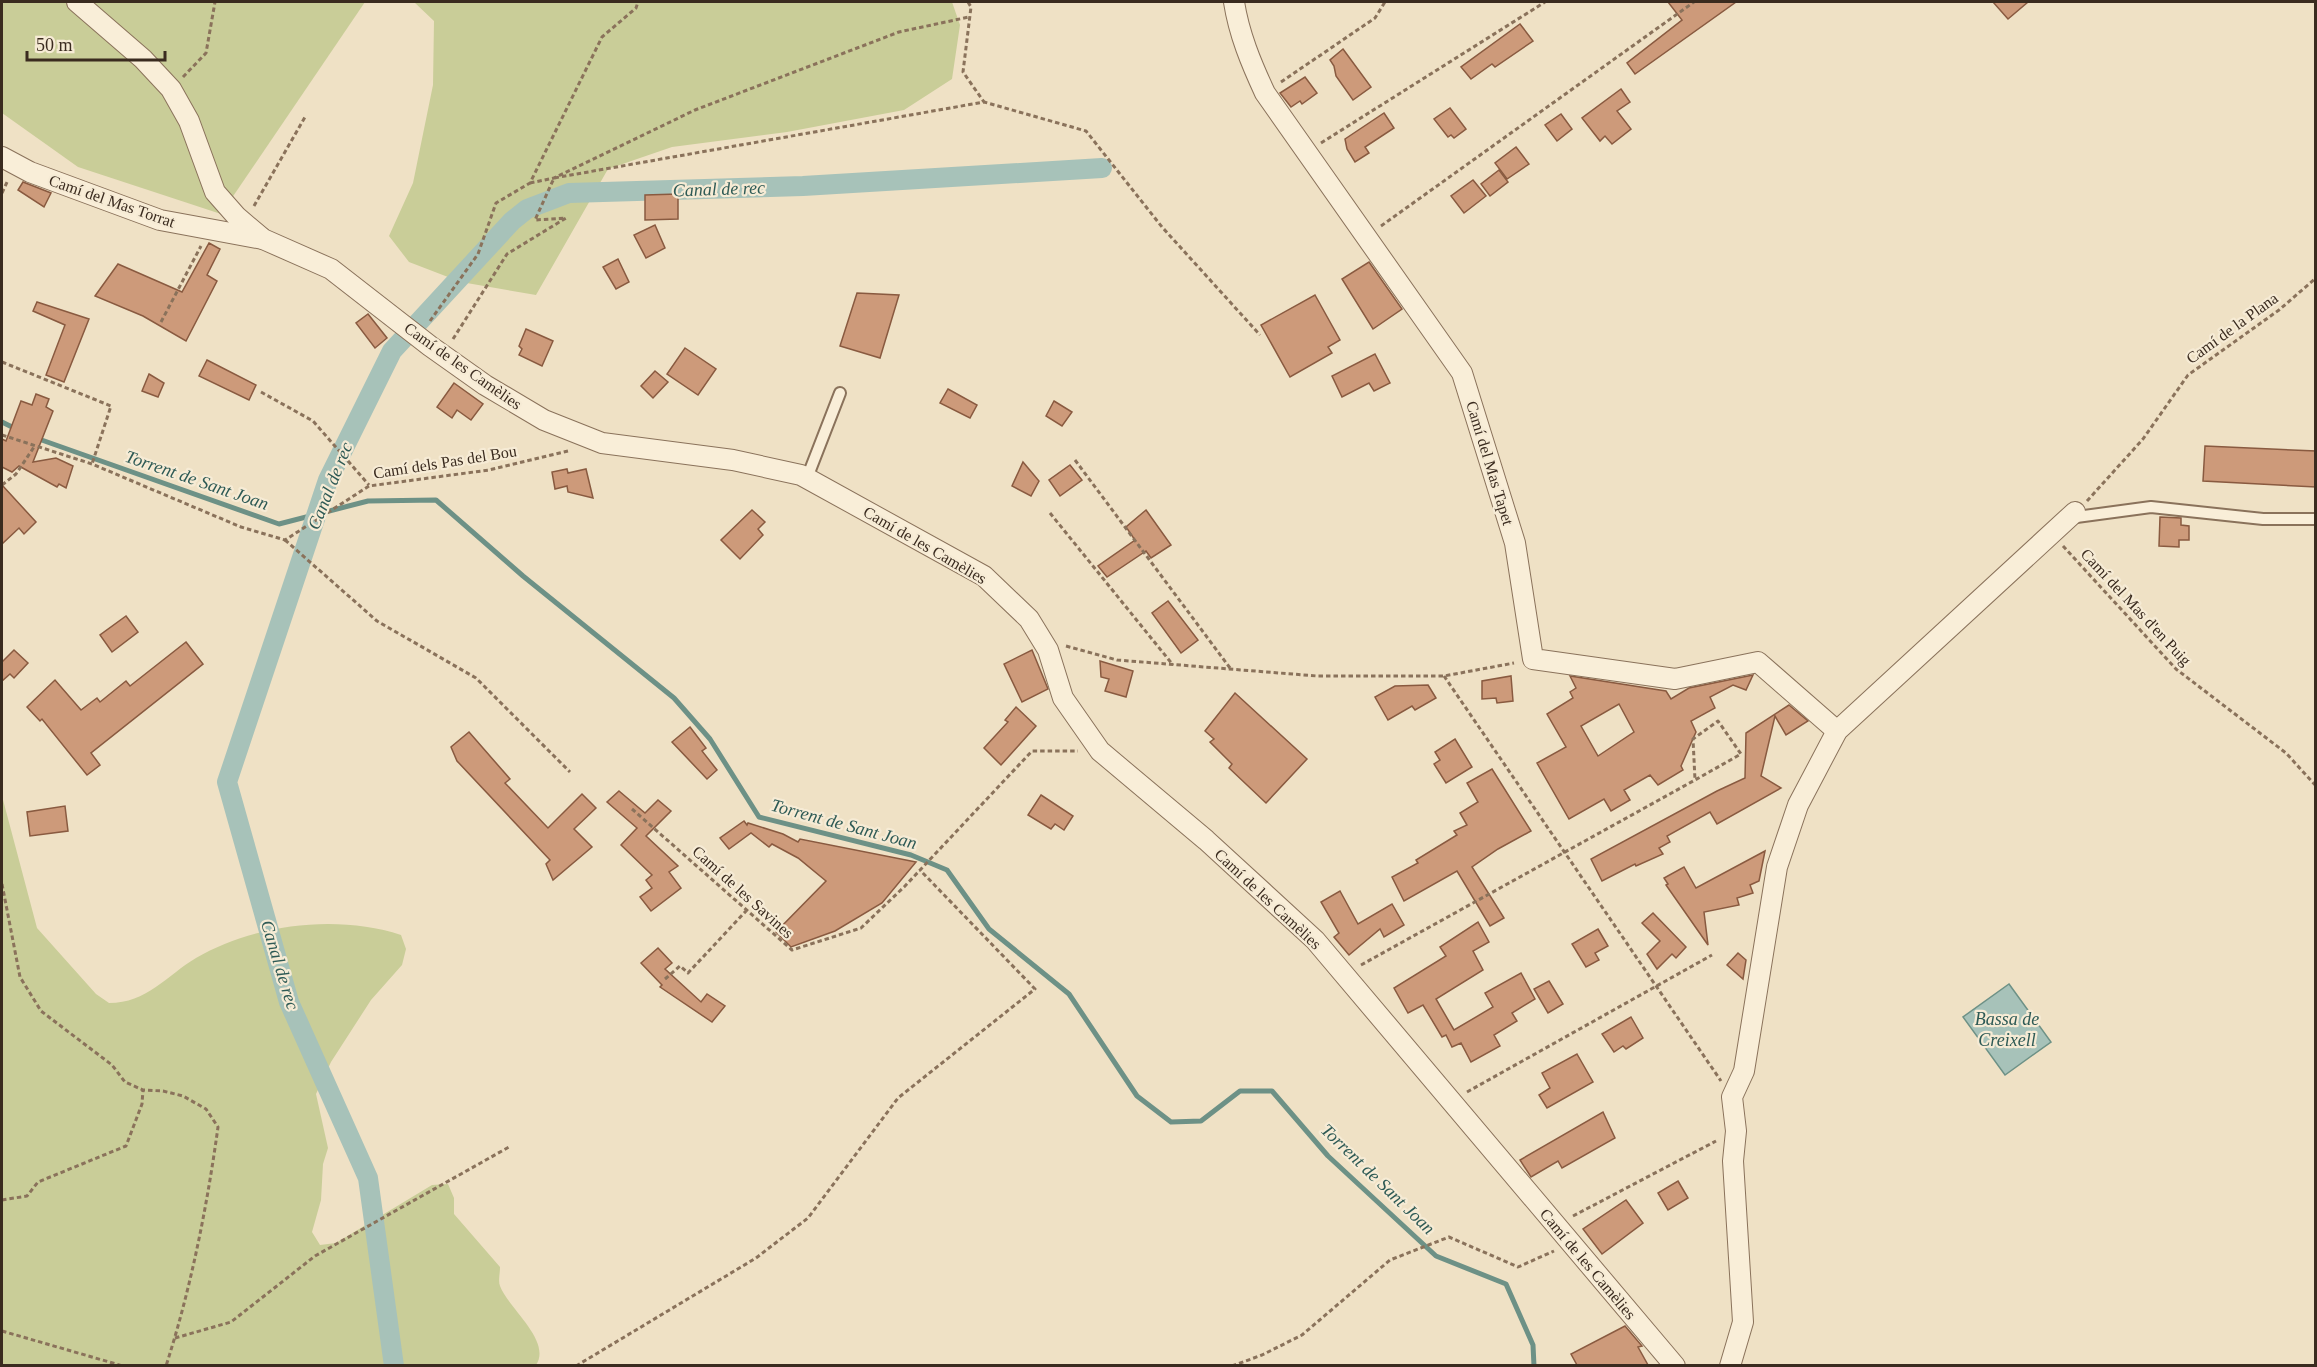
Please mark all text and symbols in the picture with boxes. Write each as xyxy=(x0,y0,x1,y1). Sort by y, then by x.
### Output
scale bar xyxy=(27,24,165,62)
text: 50 m xyxy=(36,35,73,55)
street label: Camí del Mas Torrat xyxy=(47,171,178,231)
water label: Canal de rec xyxy=(673,177,765,201)
street label: Camí de la Plana xyxy=(2183,289,2281,367)
street label: Camí de les Camèlies xyxy=(401,319,525,413)
street label: Camí del Mas Tapet xyxy=(1462,399,1517,528)
water label: Canal de rec xyxy=(303,439,357,533)
street label: Camí dels Pas del Bou xyxy=(372,442,518,482)
water label: Torrent de Sant Joan xyxy=(123,446,271,514)
street label: Camí de les Camèlies xyxy=(861,503,989,587)
street label: Camí del Mas d'en Puig xyxy=(2077,545,2194,669)
water label: Torrent de Sant Joan xyxy=(769,795,919,853)
street label: Camí de les Savines xyxy=(689,842,797,942)
street label: Camí de les Camèlies xyxy=(1211,845,1325,953)
water label: Canal de rec xyxy=(257,918,303,1012)
water label: Bassa de Creixell xyxy=(1975,1009,2039,1050)
water label: Torrent de Sant Joan xyxy=(1317,1120,1439,1238)
street label: Camí de les Camèlies xyxy=(1537,1205,1639,1323)

